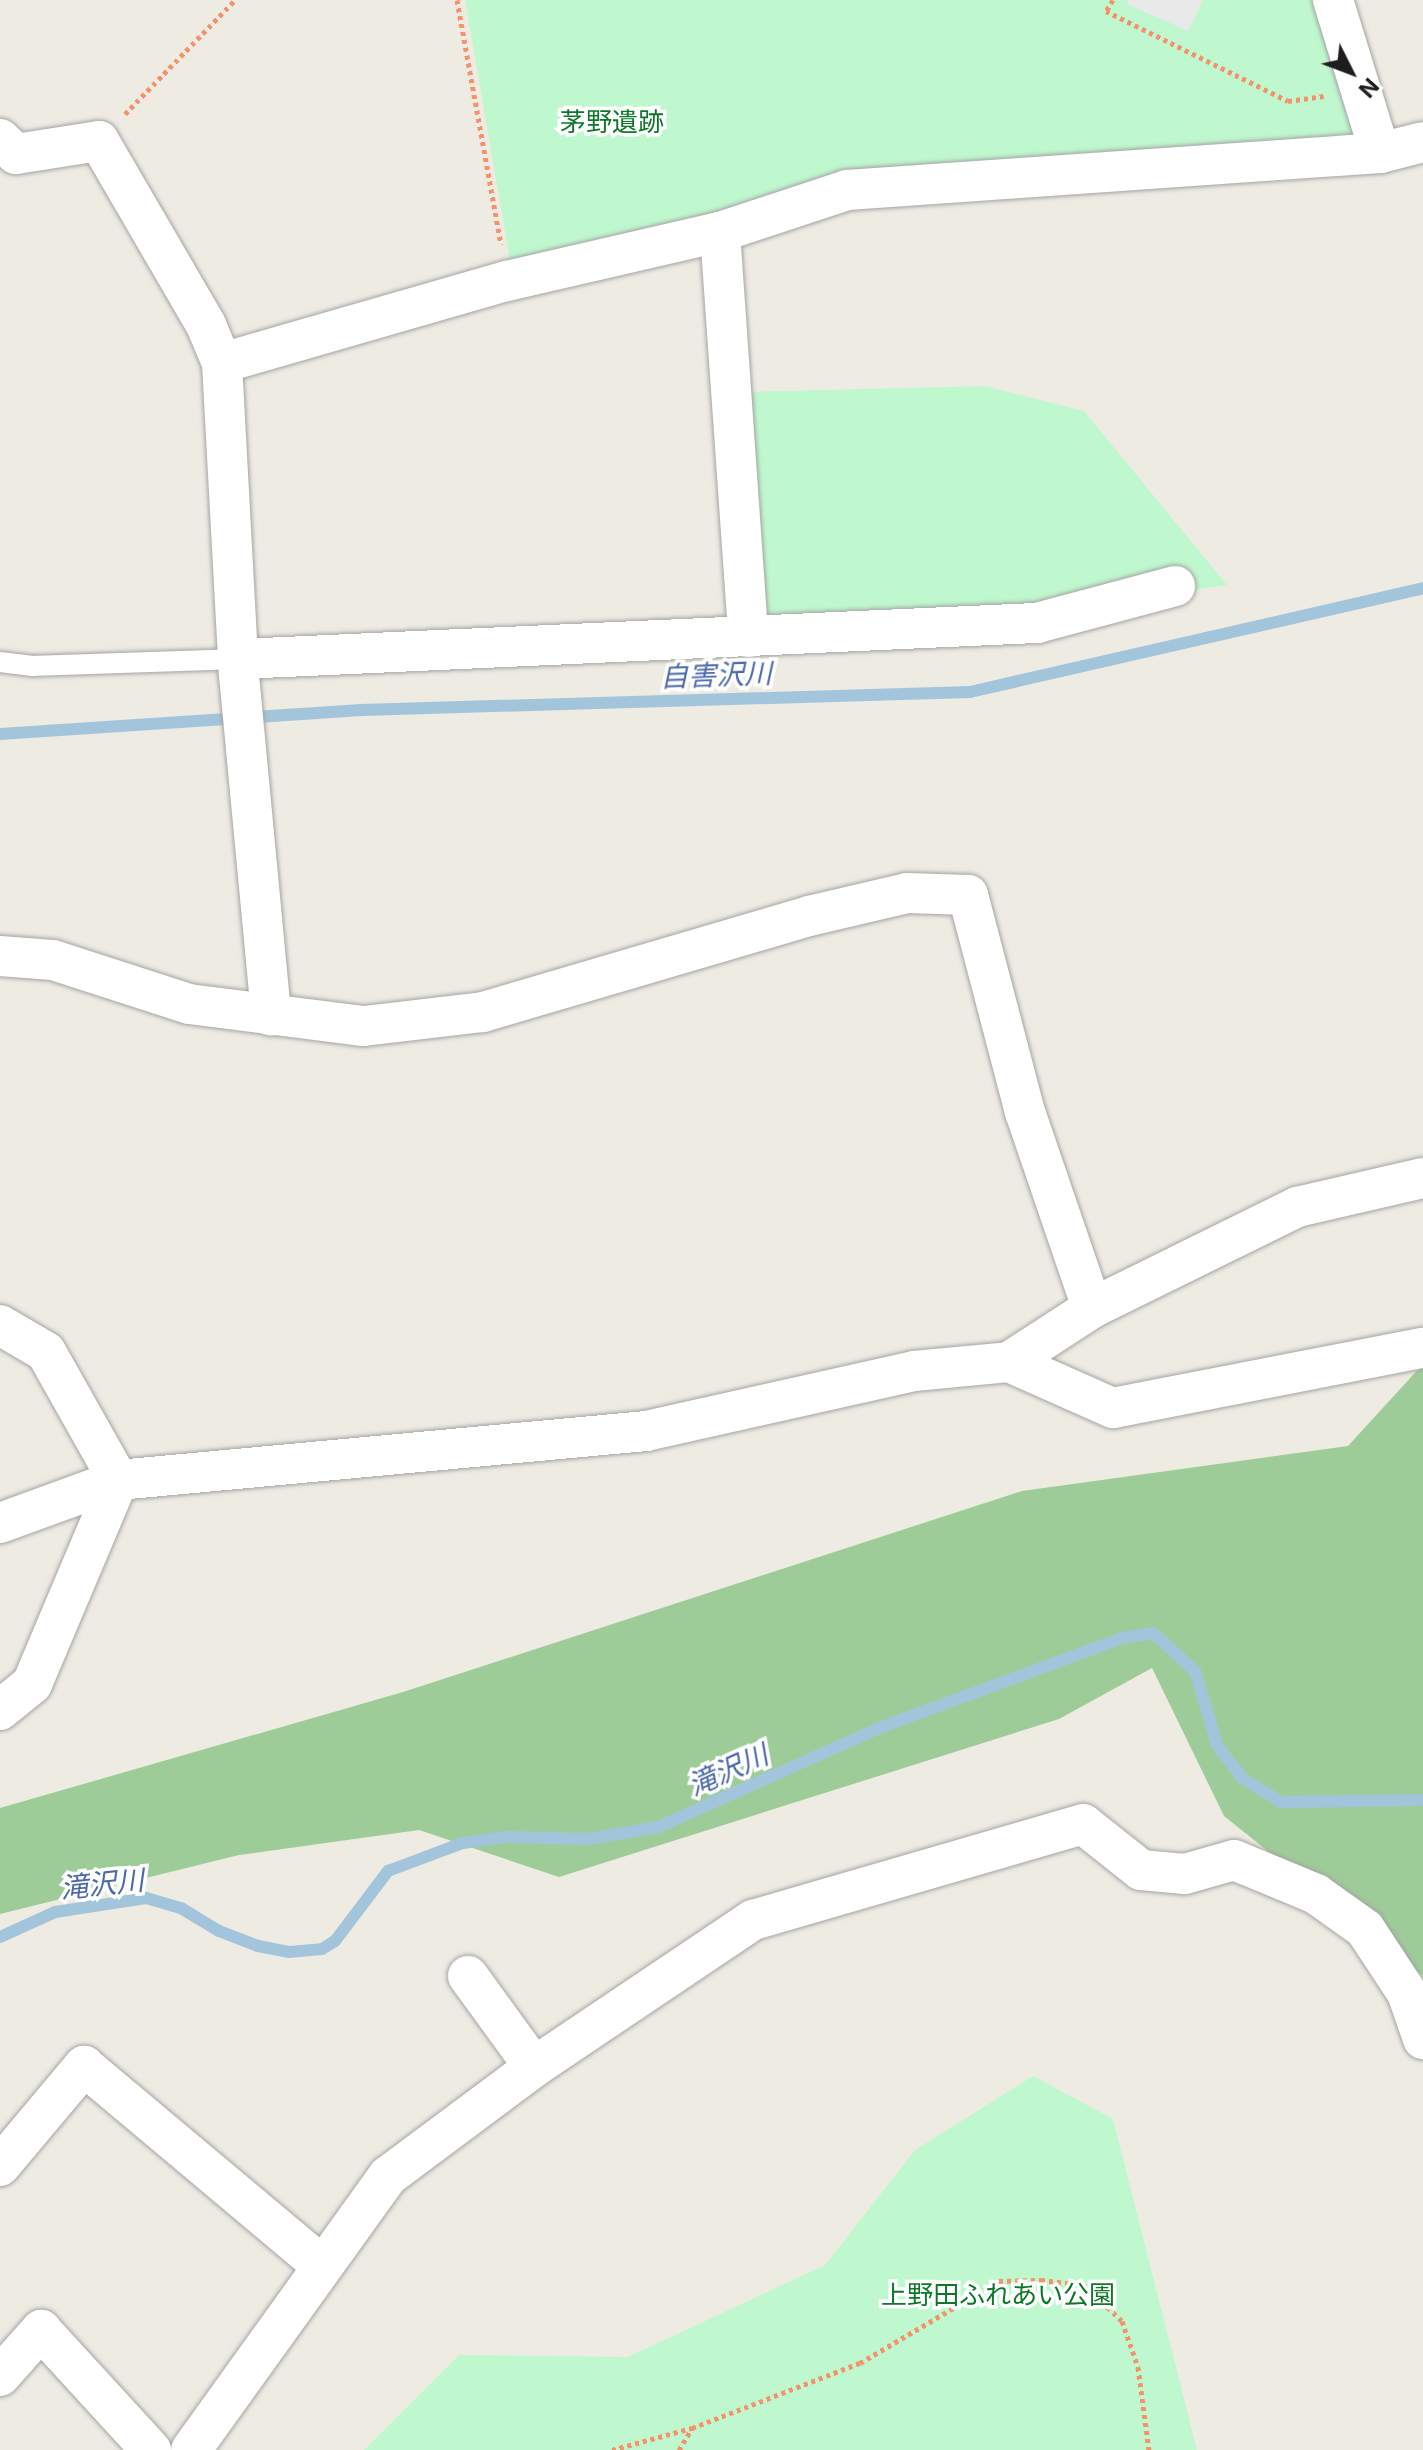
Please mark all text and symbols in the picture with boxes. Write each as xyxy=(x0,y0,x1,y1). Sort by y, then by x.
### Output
north arrow xyxy=(1311,32,1391,112)
text: N xyxy=(1354,73,1384,103)
park label: 茅野遺跡 xyxy=(560,106,664,138)
water label: 自害沢川 xyxy=(659,656,773,694)
water label: 滝沢川 xyxy=(683,1738,773,1802)
water label: 滝沢川 xyxy=(58,1863,146,1905)
park label: 上野田ふれあい公園 xyxy=(881,2279,1115,2311)

